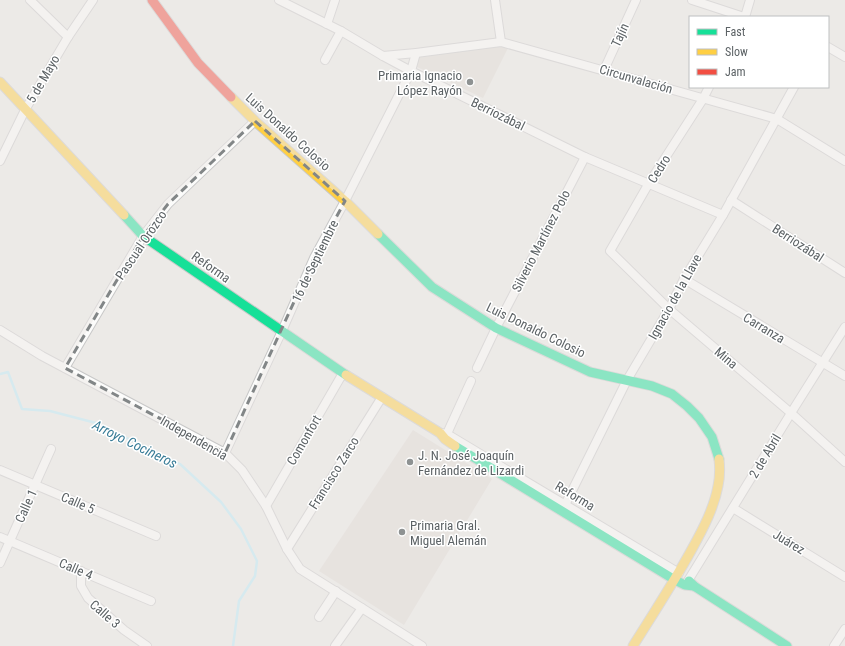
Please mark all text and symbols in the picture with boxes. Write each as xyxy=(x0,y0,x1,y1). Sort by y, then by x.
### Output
legend xyxy=(689,16,829,88)
street label: Tajín xyxy=(608,21,632,49)
text: Fast xyxy=(725,25,746,39)
text: Slow xyxy=(725,45,748,59)
street label: 5 de Mayo xyxy=(23,52,63,106)
street label: Circunvalación xyxy=(598,61,674,97)
text: Jam xyxy=(725,65,746,79)
place label: Primaria Ignacio López Rayón xyxy=(378,68,462,98)
marker: Primaria Ignacio López Rayón xyxy=(465,77,475,87)
street label: Luis Donaldo Colosio xyxy=(243,90,333,174)
street label: Berriozábal xyxy=(469,95,527,133)
street label: Cedro xyxy=(645,152,673,186)
street label: Silverio Martínez Polo xyxy=(509,188,573,294)
street label: Pascual Orozco xyxy=(112,208,170,282)
street label: 16 de Septiembre xyxy=(289,217,341,305)
street label: Berriozábal xyxy=(770,221,826,265)
street label: Reforma xyxy=(189,248,233,286)
street label: Ignacio de la Llave xyxy=(645,252,705,342)
street label: Luis Donaldo Colosio xyxy=(484,300,588,360)
street label: Carranza xyxy=(741,310,787,346)
street label: Mina xyxy=(711,344,741,372)
street label: Comonfort xyxy=(284,412,324,468)
street label: Independencia xyxy=(158,413,230,463)
water label: Arroyo Cocineros xyxy=(89,416,180,471)
street label: 2 de Abril xyxy=(746,431,784,481)
street label: Francisco Zarco xyxy=(306,434,362,512)
place label: J. N. José Joaquín Fernández de Lizardi xyxy=(418,448,524,478)
marker: J. N. José Joaquín Fernández de Lizardi xyxy=(405,457,415,467)
street label: Reforma xyxy=(552,478,598,514)
street label: Calle 1 xyxy=(12,487,40,525)
street label: Calle 5 xyxy=(59,489,97,517)
place label: Primaria Gral. Miguel Alemán xyxy=(410,518,486,548)
marker: Primaria Gral. Miguel Alemán xyxy=(397,527,407,537)
street label: Juárez xyxy=(770,527,808,557)
street label: Calle 4 xyxy=(57,555,96,583)
street label: Calle 3 xyxy=(87,597,123,631)

